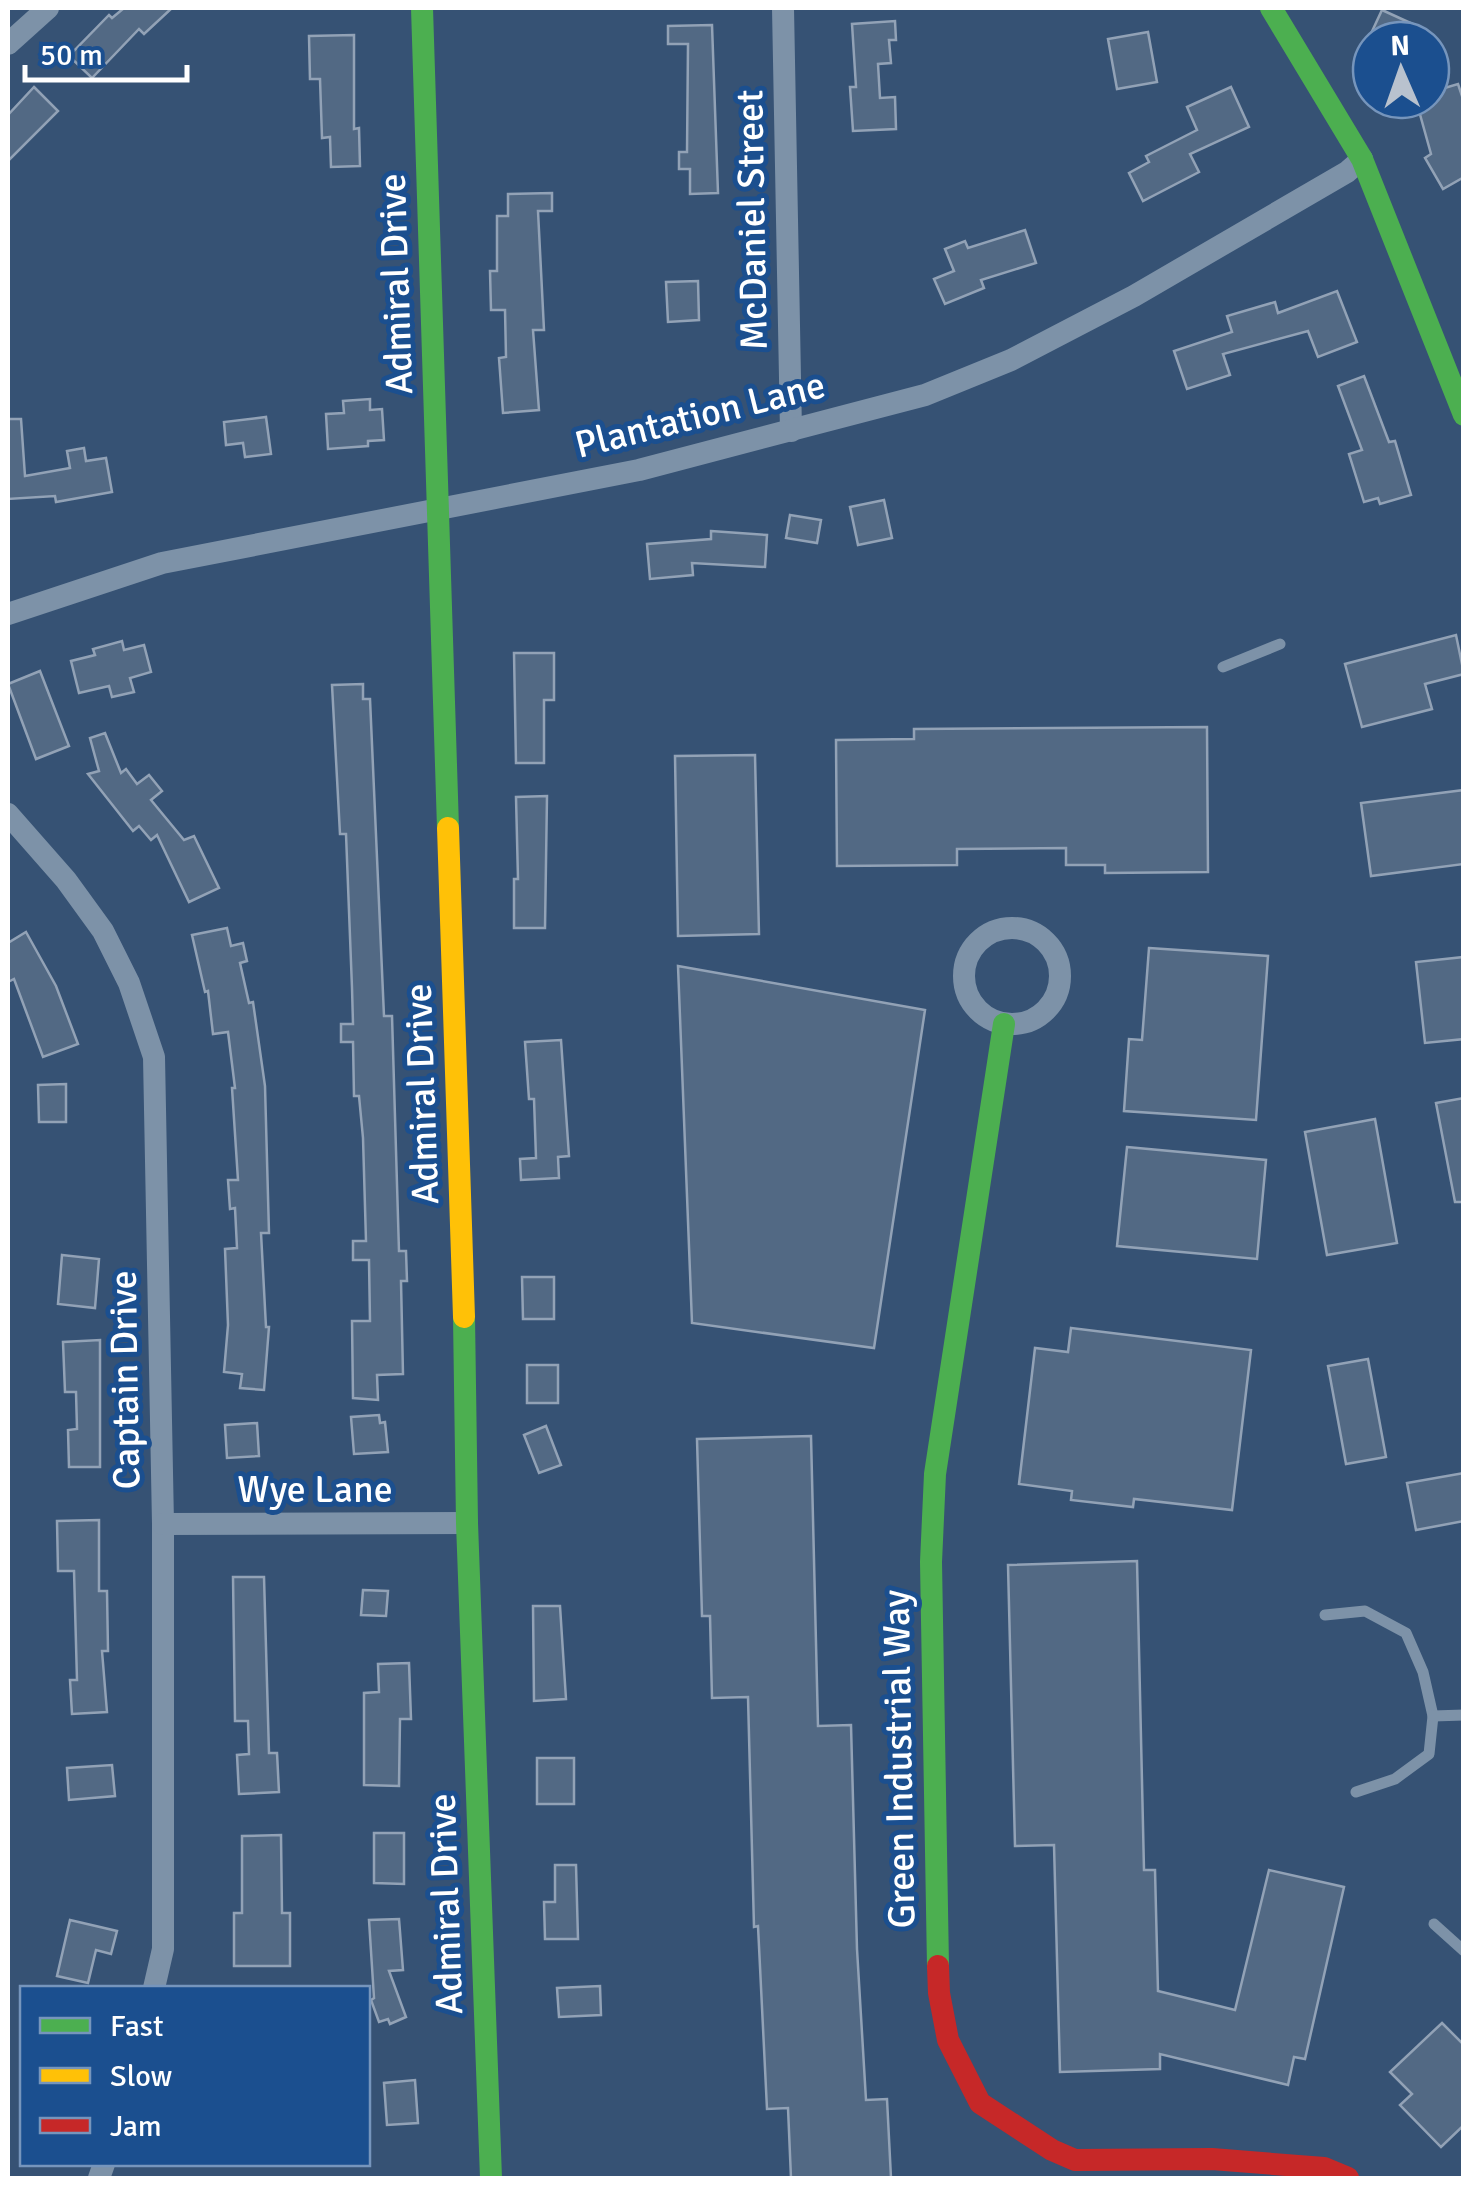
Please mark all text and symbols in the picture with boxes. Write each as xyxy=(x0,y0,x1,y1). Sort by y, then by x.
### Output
scale bar xyxy=(25,20,188,82)
north arrow xyxy=(1351,20,1451,120)
text: N xyxy=(1390,29,1410,63)
text: 50 m xyxy=(40,37,103,74)
street label: McDaniel Street xyxy=(726,89,778,351)
street label: Admiral Drive xyxy=(369,173,423,395)
street label: Plantation Lane xyxy=(570,361,830,469)
street label: Admiral Drive xyxy=(395,983,449,1205)
street label: Captain Drive xyxy=(100,1270,150,1490)
street label: Wye Lane xyxy=(237,1466,393,1513)
street label: Green Industrial Way xyxy=(873,1589,925,1929)
street label: Admiral Drive xyxy=(419,1793,473,2015)
legend xyxy=(20,1986,370,2166)
text: Fast xyxy=(110,2008,163,2045)
text: Slow xyxy=(110,2058,172,2095)
text: Jam xyxy=(110,2108,162,2145)

